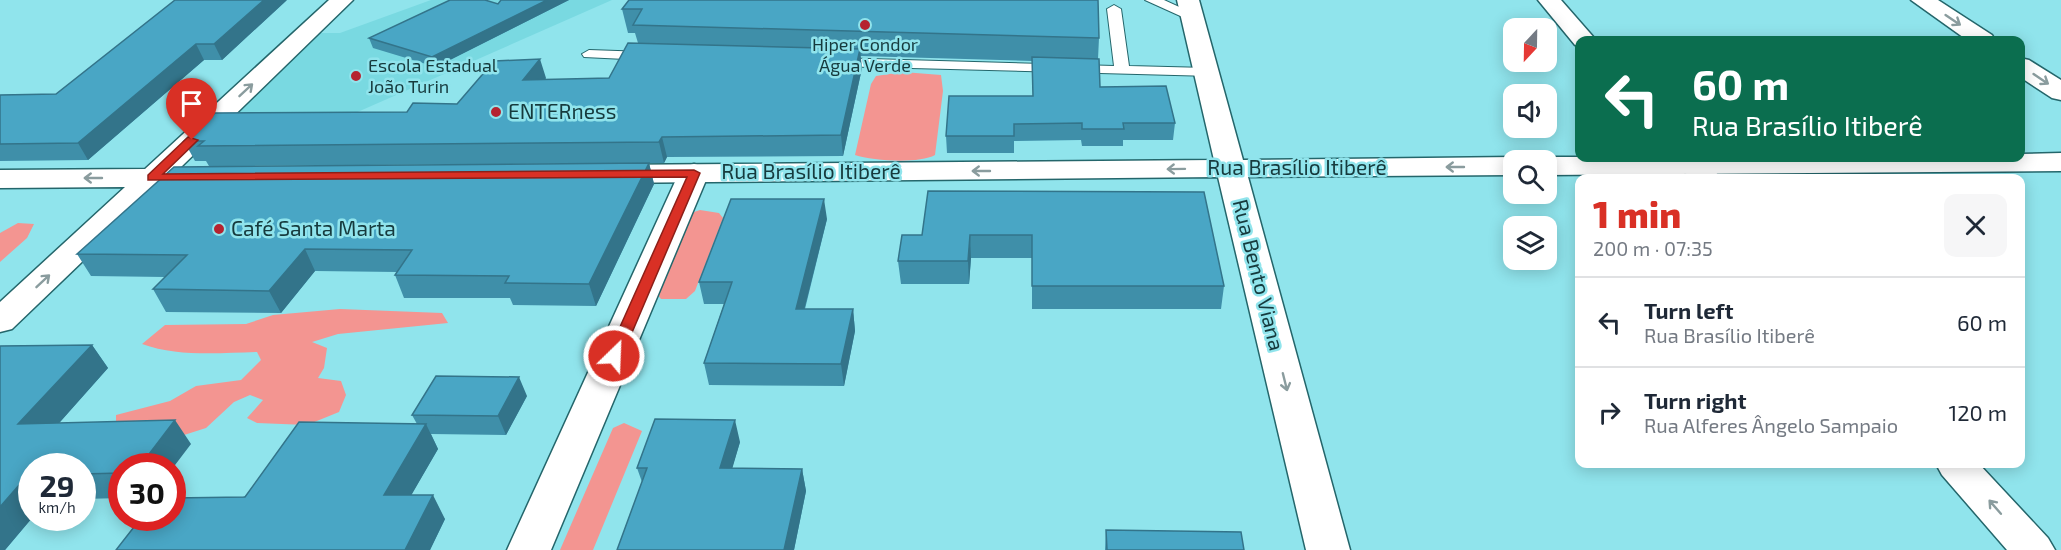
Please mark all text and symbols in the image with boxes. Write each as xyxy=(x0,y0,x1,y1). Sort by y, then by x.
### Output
one-way arrow xyxy=(1944,14,1961,26)
marker: Hiper Condor Água Verde xyxy=(858,18,872,32)
north arrow xyxy=(1503,18,1557,72)
map controls xyxy=(1503,18,1557,270)
place label: Hiper Condor Água Verde xyxy=(812,33,918,76)
place label: Escola Estadual João Turin xyxy=(368,54,498,97)
text: 60 m xyxy=(1692,58,1789,108)
icon: left xyxy=(1593,60,1671,138)
marker: Escola Estadual João Turin xyxy=(349,69,363,83)
one-way arrow xyxy=(2032,73,2048,85)
pin xyxy=(166,78,217,140)
one-way arrow xyxy=(238,83,253,97)
button: sound xyxy=(1503,84,1557,138)
icon: arrive xyxy=(175,87,208,120)
place label: ENTERness xyxy=(508,98,616,123)
marker: ENTERness xyxy=(489,105,503,119)
text: Rua Brasílio Itiberê xyxy=(1692,109,1923,141)
button: search xyxy=(1503,150,1557,204)
street label: Rua Brasílio Itiberê xyxy=(1207,154,1387,179)
street label: Rua Brasílio Itiberê xyxy=(721,158,901,183)
one-way arrow xyxy=(1446,161,1466,173)
one-way arrow xyxy=(1167,163,1187,175)
one-way arrow xyxy=(972,165,992,177)
one-way arrow xyxy=(84,172,104,184)
text: 1 min xyxy=(1593,192,1681,235)
button: close xyxy=(1944,194,2007,257)
street label: Rua Bento Viana xyxy=(1229,196,1290,353)
place label: Café Santa Marta xyxy=(231,215,396,240)
button: layers xyxy=(1503,216,1557,270)
marker: Café Santa Marta xyxy=(212,222,226,236)
text: 200 m · 07:35 xyxy=(1593,236,1713,260)
one-way arrow xyxy=(35,273,50,288)
text: Turn left xyxy=(1644,297,1733,323)
icon: left xyxy=(1593,306,1626,339)
text: 60 m xyxy=(1957,309,2007,335)
text: Rua Brasílio Itiberê xyxy=(1644,323,1815,347)
position arrow xyxy=(582,324,646,388)
one-way arrow xyxy=(1280,372,1292,391)
text: Turn right xyxy=(1644,387,1746,413)
icon: right xyxy=(1593,396,1626,429)
text: 120 m xyxy=(1948,399,2007,425)
text: Rua Alferes Ângelo Sampaio xyxy=(1644,413,1898,437)
speed limit sign: 30 xyxy=(108,453,186,531)
text: 29 xyxy=(39,467,75,503)
text: km/h xyxy=(38,498,76,516)
one-way arrow xyxy=(1988,500,2002,515)

